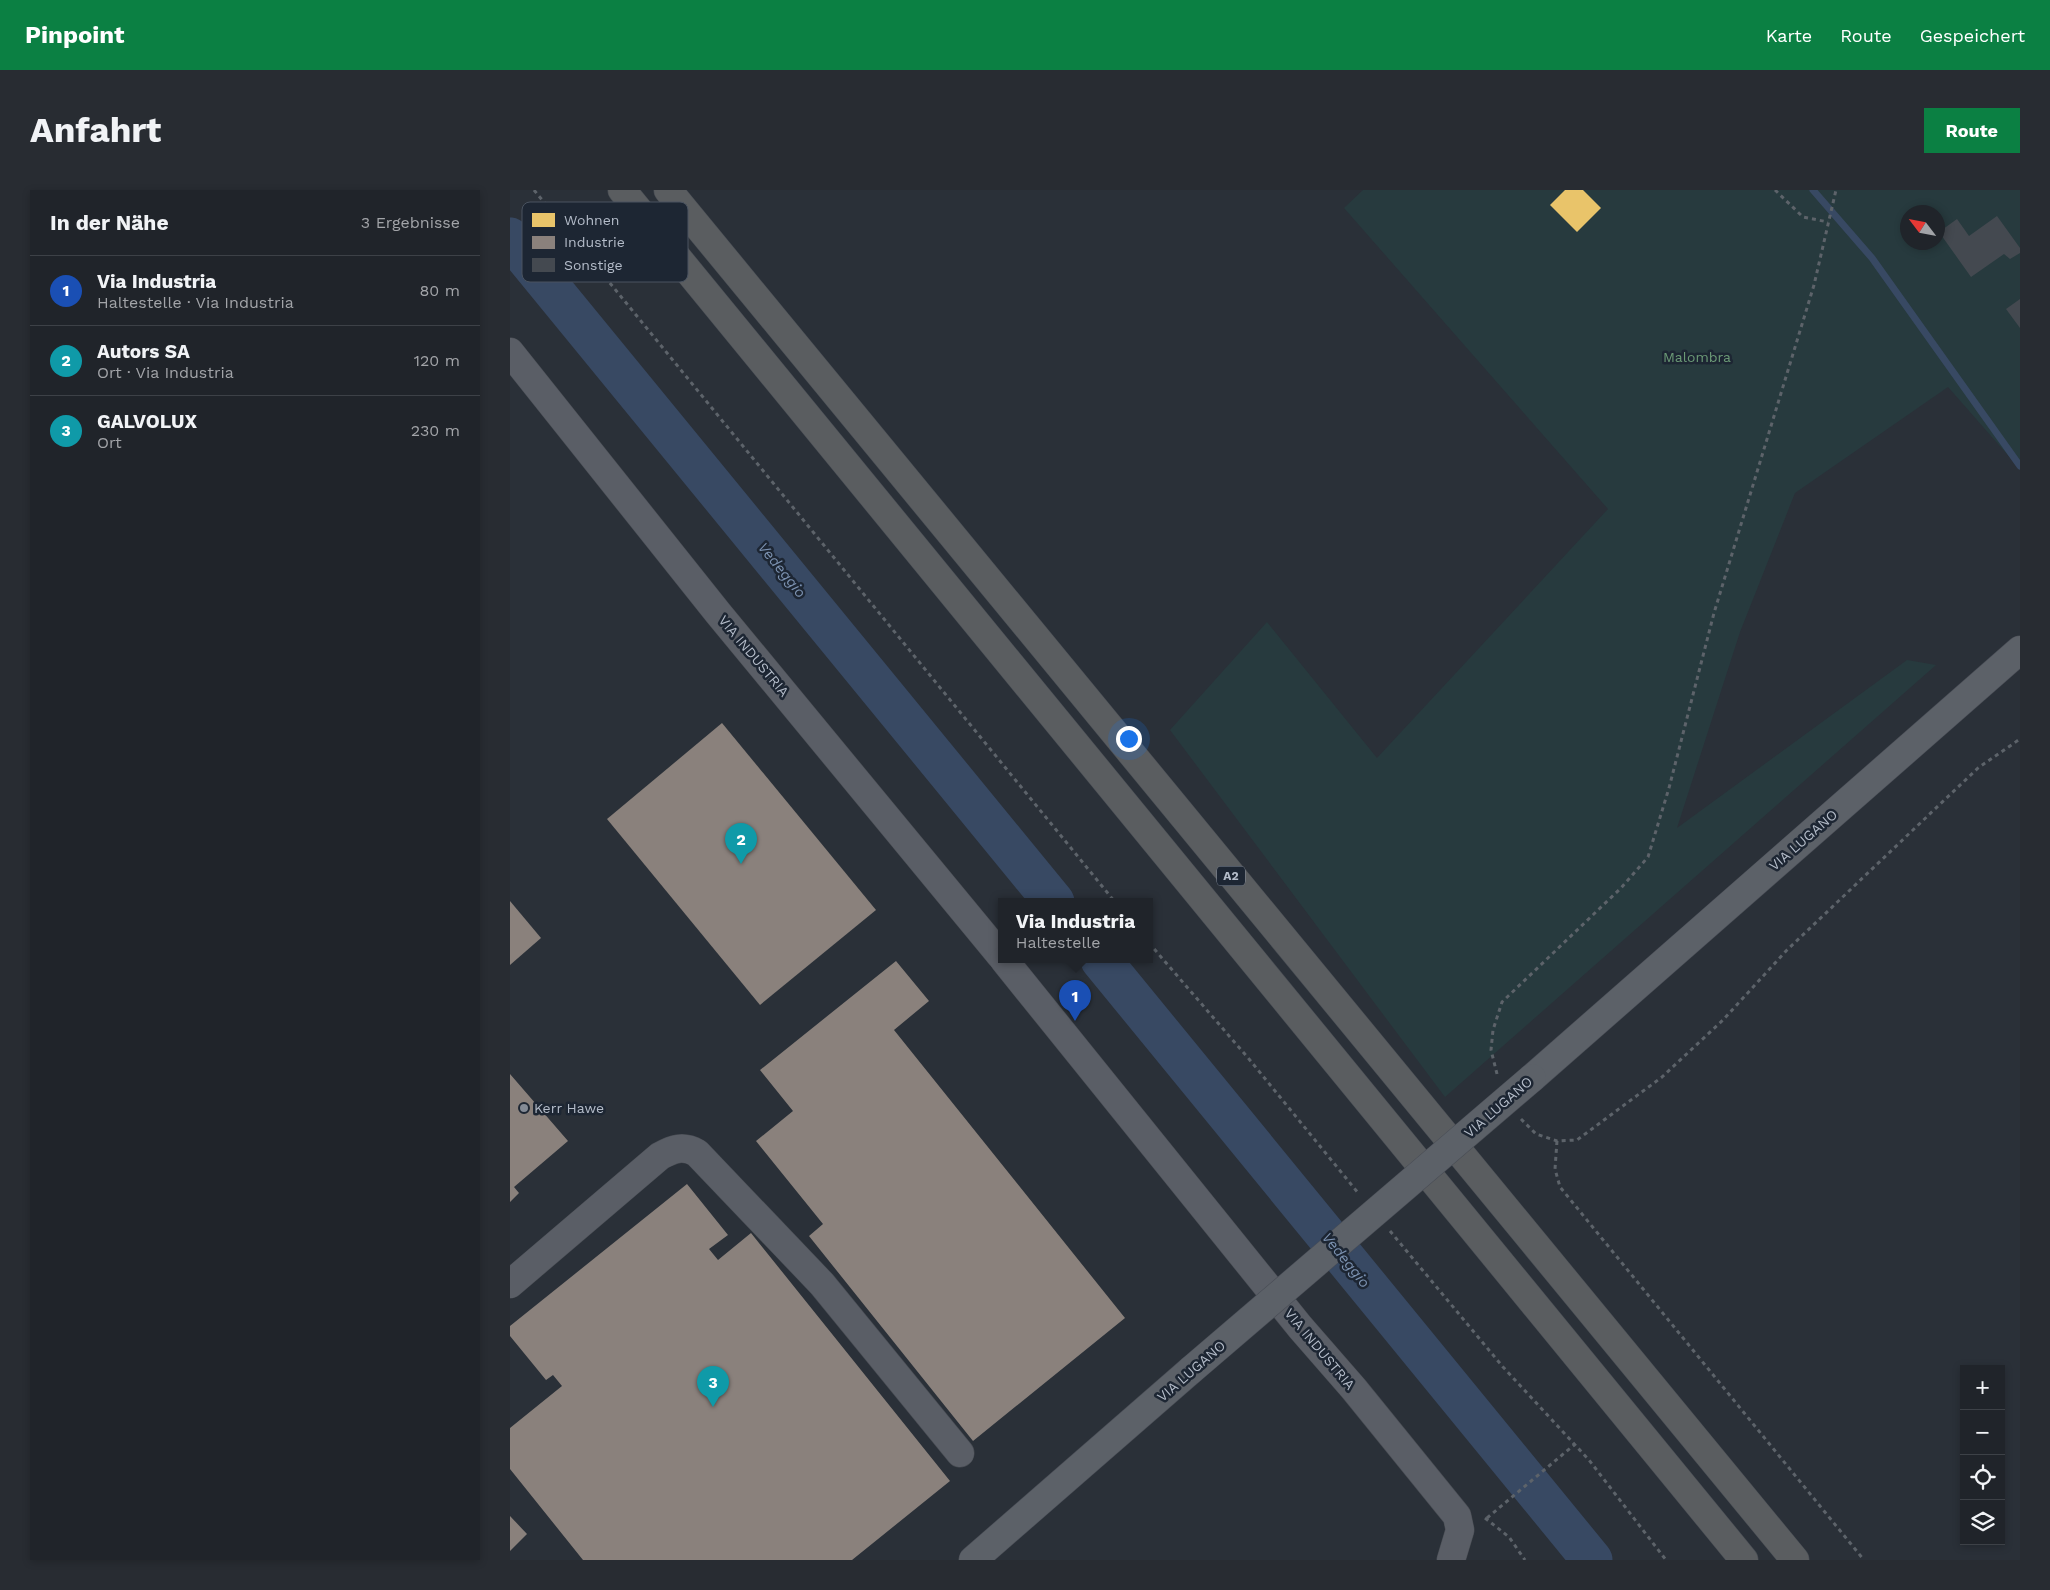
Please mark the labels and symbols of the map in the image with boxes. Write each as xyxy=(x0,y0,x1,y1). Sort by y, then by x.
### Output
legend xyxy=(522,202,688,282)
north arrow xyxy=(1900,205,1945,250)
text: Wohnen xyxy=(564,212,619,228)
text: Industrie xyxy=(564,234,625,250)
text: Sonstige xyxy=(564,257,623,273)
park label: Malombra xyxy=(1663,349,1731,365)
water label: Vedeggio xyxy=(754,539,810,601)
street label: VIA INDUSTRIA xyxy=(715,612,793,700)
your location xyxy=(1116,726,1142,752)
street label: VIA LUGANO xyxy=(1766,806,1840,874)
pin: 2 xyxy=(725,823,757,864)
road number: A2 xyxy=(1217,866,1245,886)
pin: 1 xyxy=(1059,980,1091,1021)
street label: VIA LUGANO xyxy=(1461,1073,1535,1141)
place label: Kerr Hawe xyxy=(534,1100,604,1116)
marker: Kerr Hawe xyxy=(518,1102,530,1114)
water label: Vedeggio xyxy=(1318,1229,1374,1291)
street label: VIA INDUSTRIA xyxy=(1281,1305,1359,1393)
street label: VIA LUGANO xyxy=(1154,1337,1228,1405)
pin: 3 xyxy=(697,1366,729,1407)

